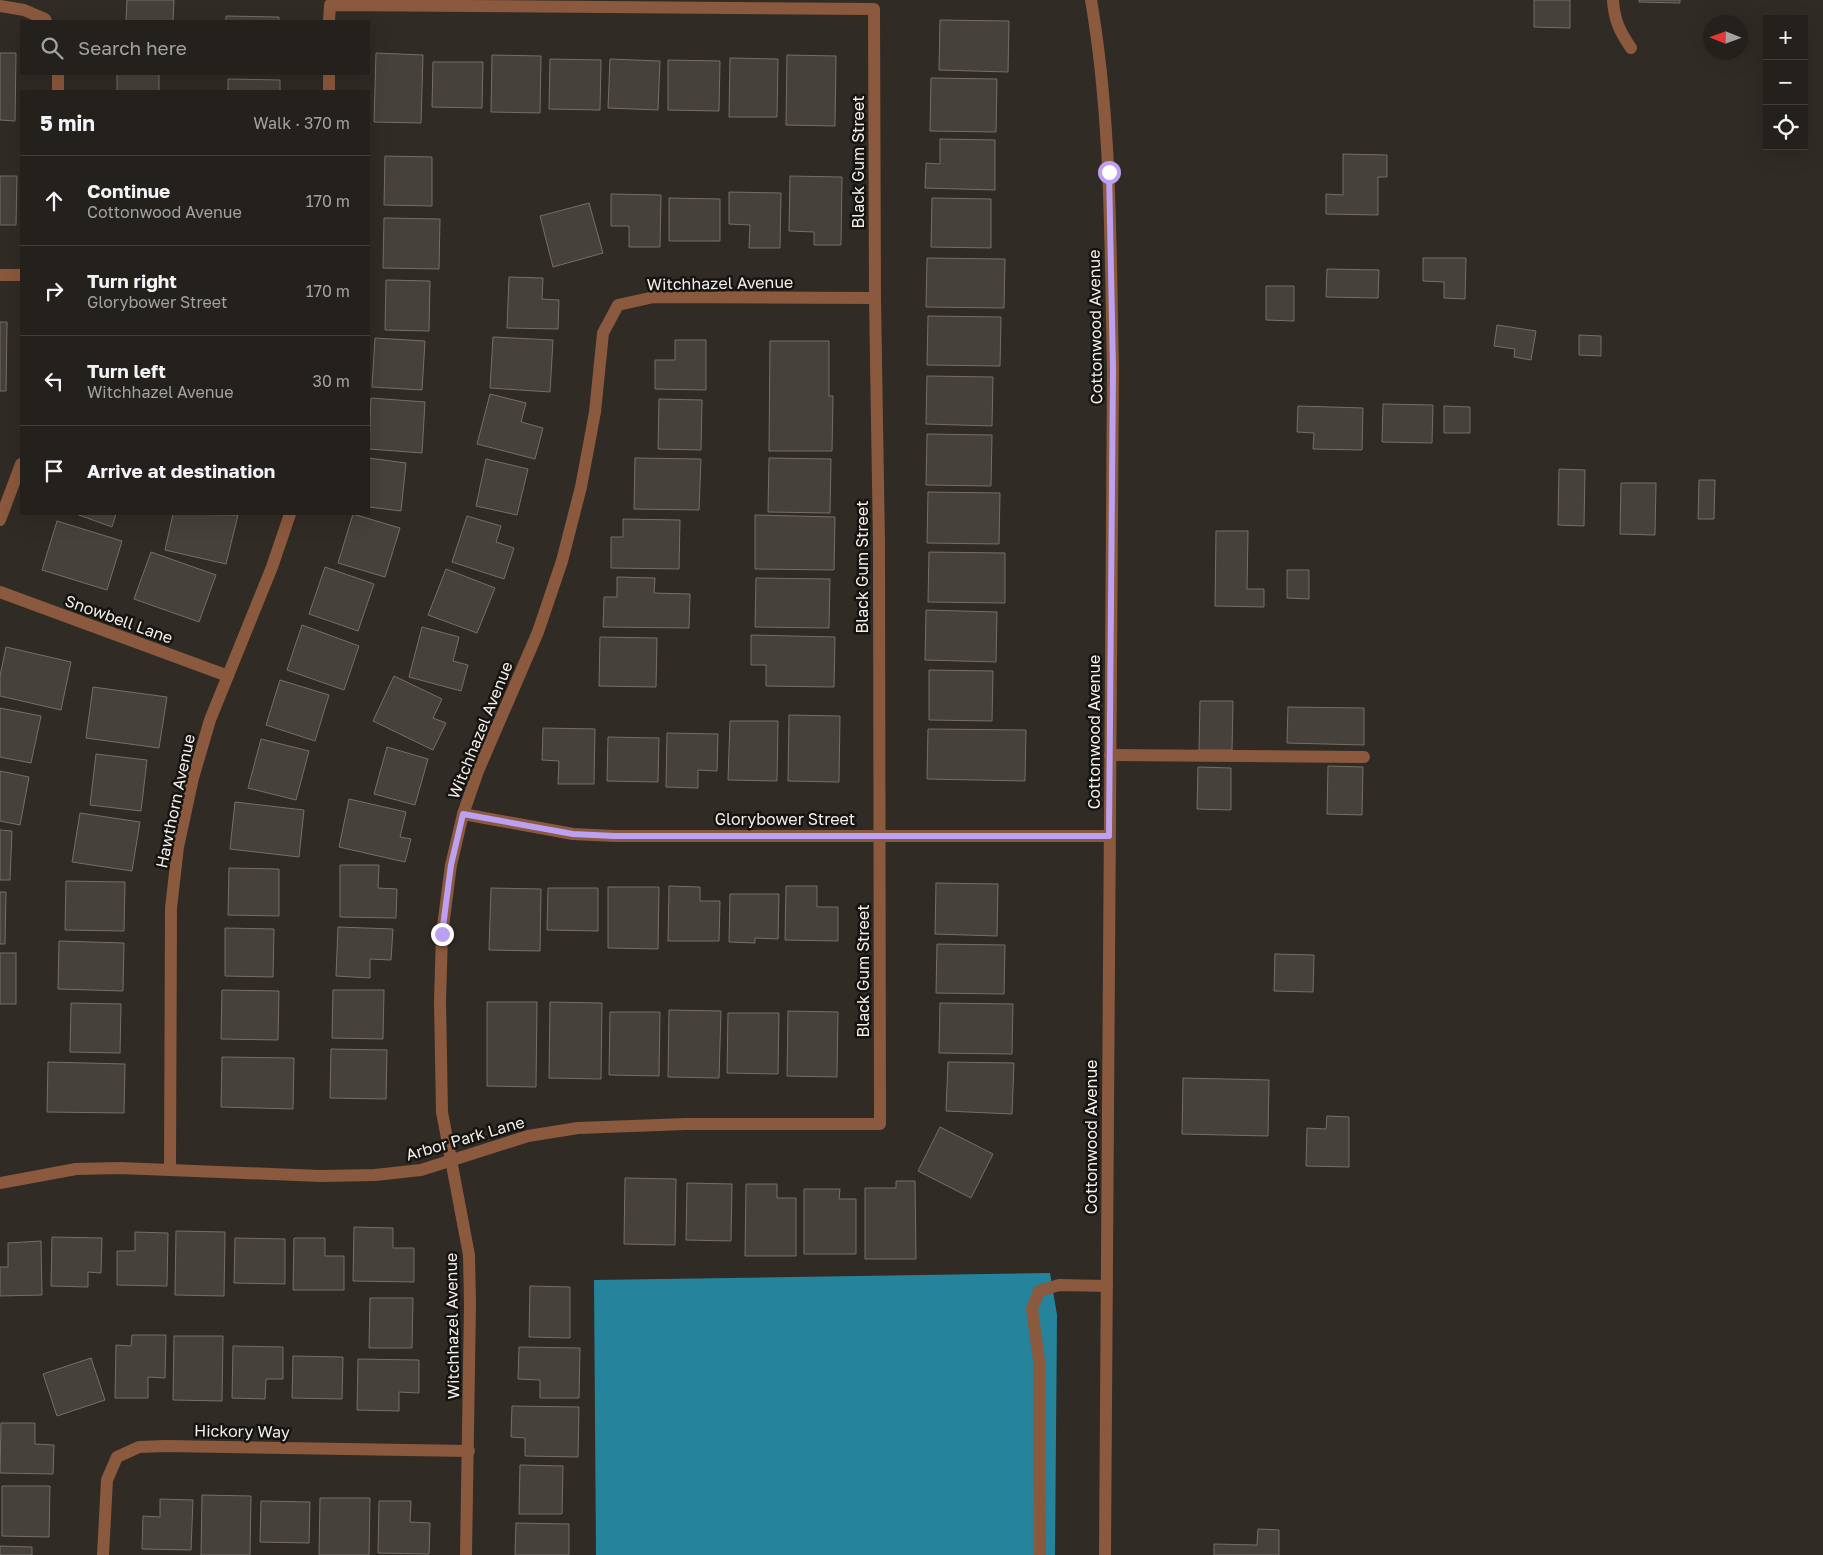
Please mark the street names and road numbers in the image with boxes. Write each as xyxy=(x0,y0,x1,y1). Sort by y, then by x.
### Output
street label: Black Gum Street xyxy=(848,95,868,229)
street label: Cottonwood Avenue xyxy=(1084,249,1106,405)
street label: Witchhazel Avenue xyxy=(647,272,793,294)
street label: Black Gum Street xyxy=(852,500,872,634)
street label: Snowbell Lane xyxy=(62,590,176,648)
street label: Cottonwood Avenue xyxy=(1084,655,1104,809)
street label: Witchhazel Avenue xyxy=(443,658,517,802)
street label: Hawthorn Avenue xyxy=(151,732,199,870)
street label: Glorybower Street xyxy=(715,809,855,829)
street label: Black Gum Street xyxy=(853,904,873,1038)
street label: Cottonwood Avenue xyxy=(1081,1060,1101,1214)
street label: Arbor Park Lane xyxy=(403,1111,527,1165)
street label: Witchhazel Avenue xyxy=(441,1253,463,1399)
street label: Hickory Way xyxy=(194,1420,290,1442)

